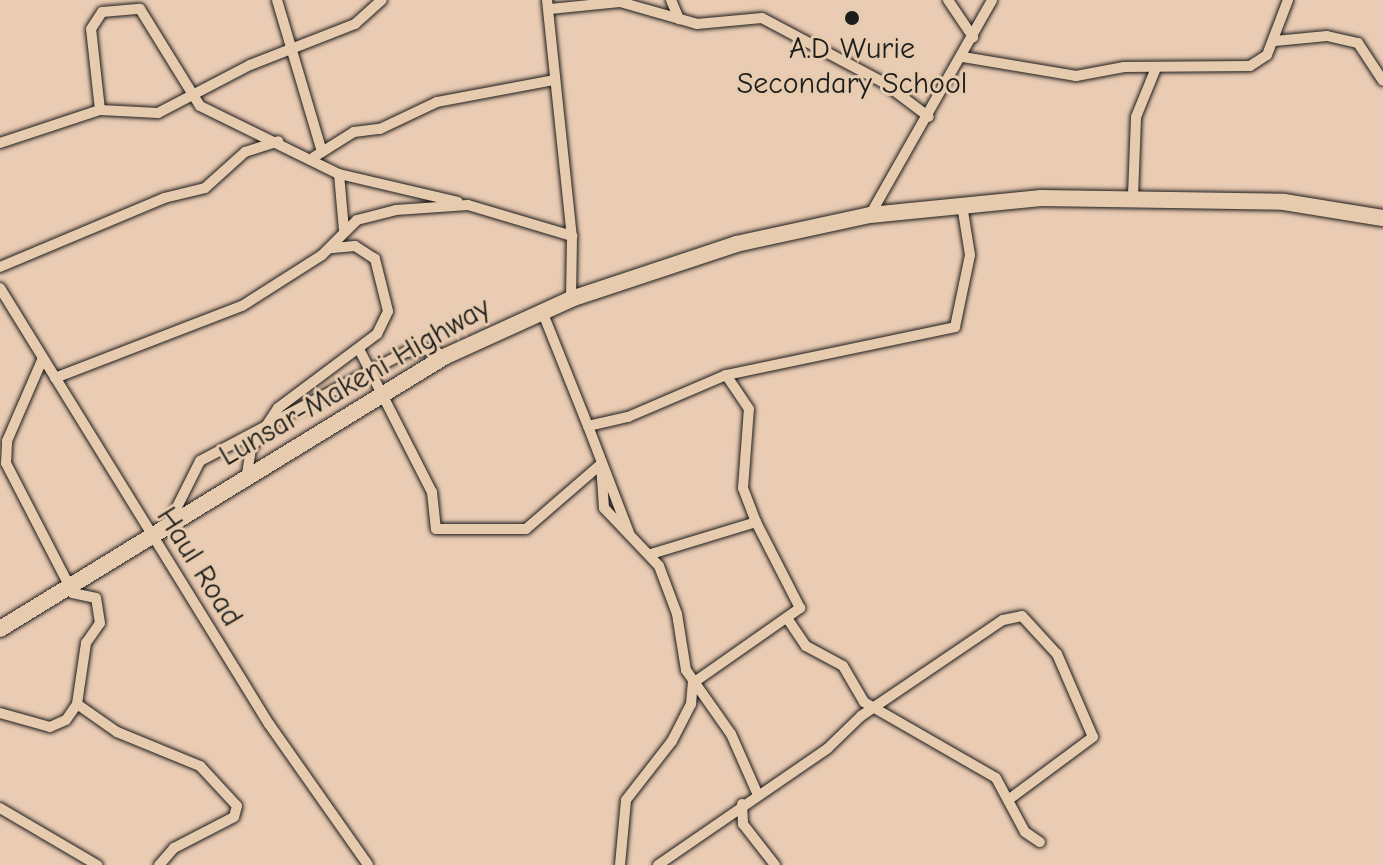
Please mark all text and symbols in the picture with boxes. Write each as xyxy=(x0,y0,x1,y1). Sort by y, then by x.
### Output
marker: A.D Wurie Secondary School xyxy=(843,9,861,27)
place label: A.D Wurie Secondary School xyxy=(737,31,967,102)
street label: Lunsar-Makeni Highway xyxy=(213,290,497,474)
street label: Haul Road xyxy=(148,501,250,633)

